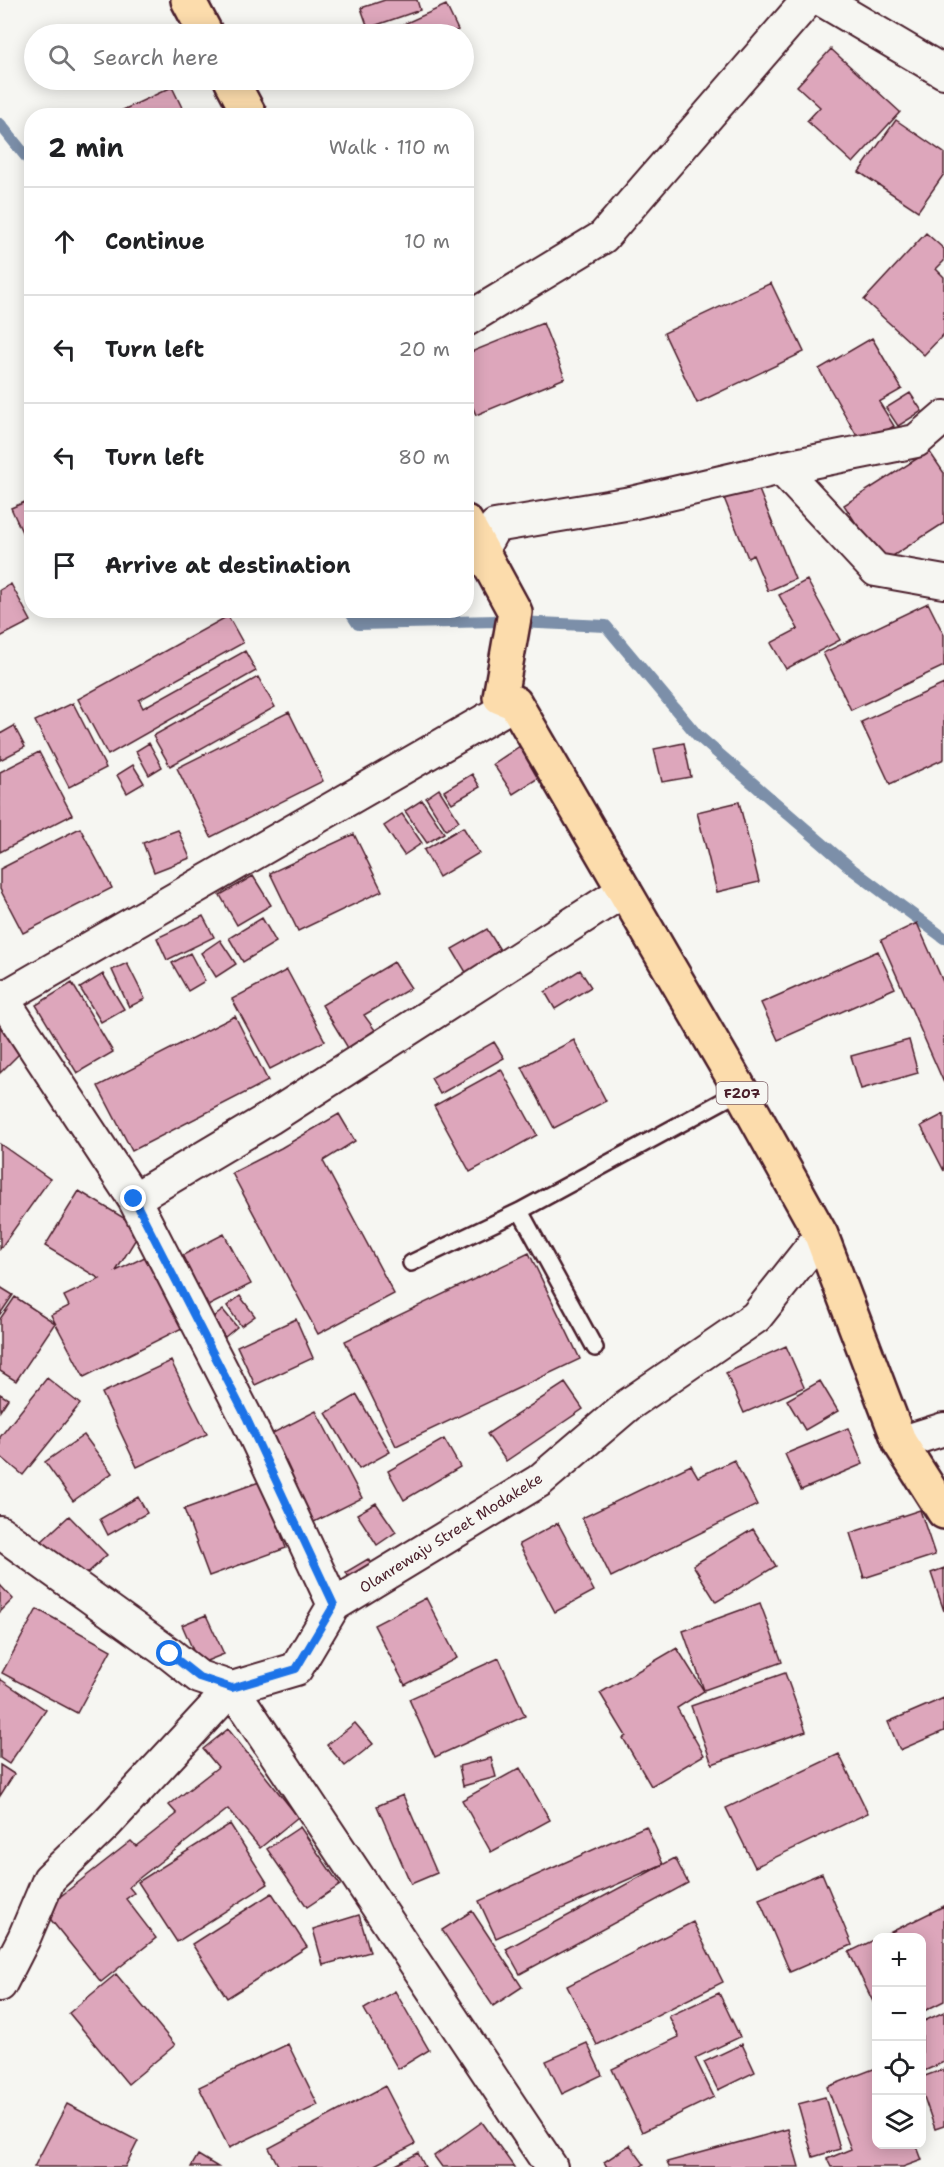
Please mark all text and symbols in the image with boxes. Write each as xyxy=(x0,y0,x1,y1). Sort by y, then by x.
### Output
search box xyxy=(24,24,474,90)
icon: search xyxy=(45,41,78,74)
text: Search here xyxy=(93,43,219,72)
text: 2 min xyxy=(48,130,124,165)
text: Walk · 110 m xyxy=(329,134,450,160)
icon: ahead xyxy=(48,225,81,258)
text: Continue xyxy=(105,227,205,256)
text: 10 m xyxy=(404,228,450,254)
icon: left xyxy=(48,333,81,366)
text: Turn left xyxy=(105,335,204,364)
text: 20 m xyxy=(399,336,450,362)
icon: left xyxy=(48,441,81,474)
text: Turn left xyxy=(105,443,204,472)
text: 80 m xyxy=(398,444,450,470)
icon: arrive xyxy=(48,549,81,582)
text: Arrive at destination xyxy=(105,551,351,580)
road number: F207 xyxy=(716,1082,768,1104)
route end xyxy=(120,1185,146,1211)
street label: Olanrewaju Street Modakeke xyxy=(356,1468,546,1598)
route start xyxy=(156,1640,182,1666)
map controls xyxy=(872,1933,926,2149)
button: + xyxy=(872,1933,926,1987)
button: − xyxy=(872,1987,926,2041)
button: locate xyxy=(872,2041,926,2095)
button: layers xyxy=(872,2095,926,2149)

